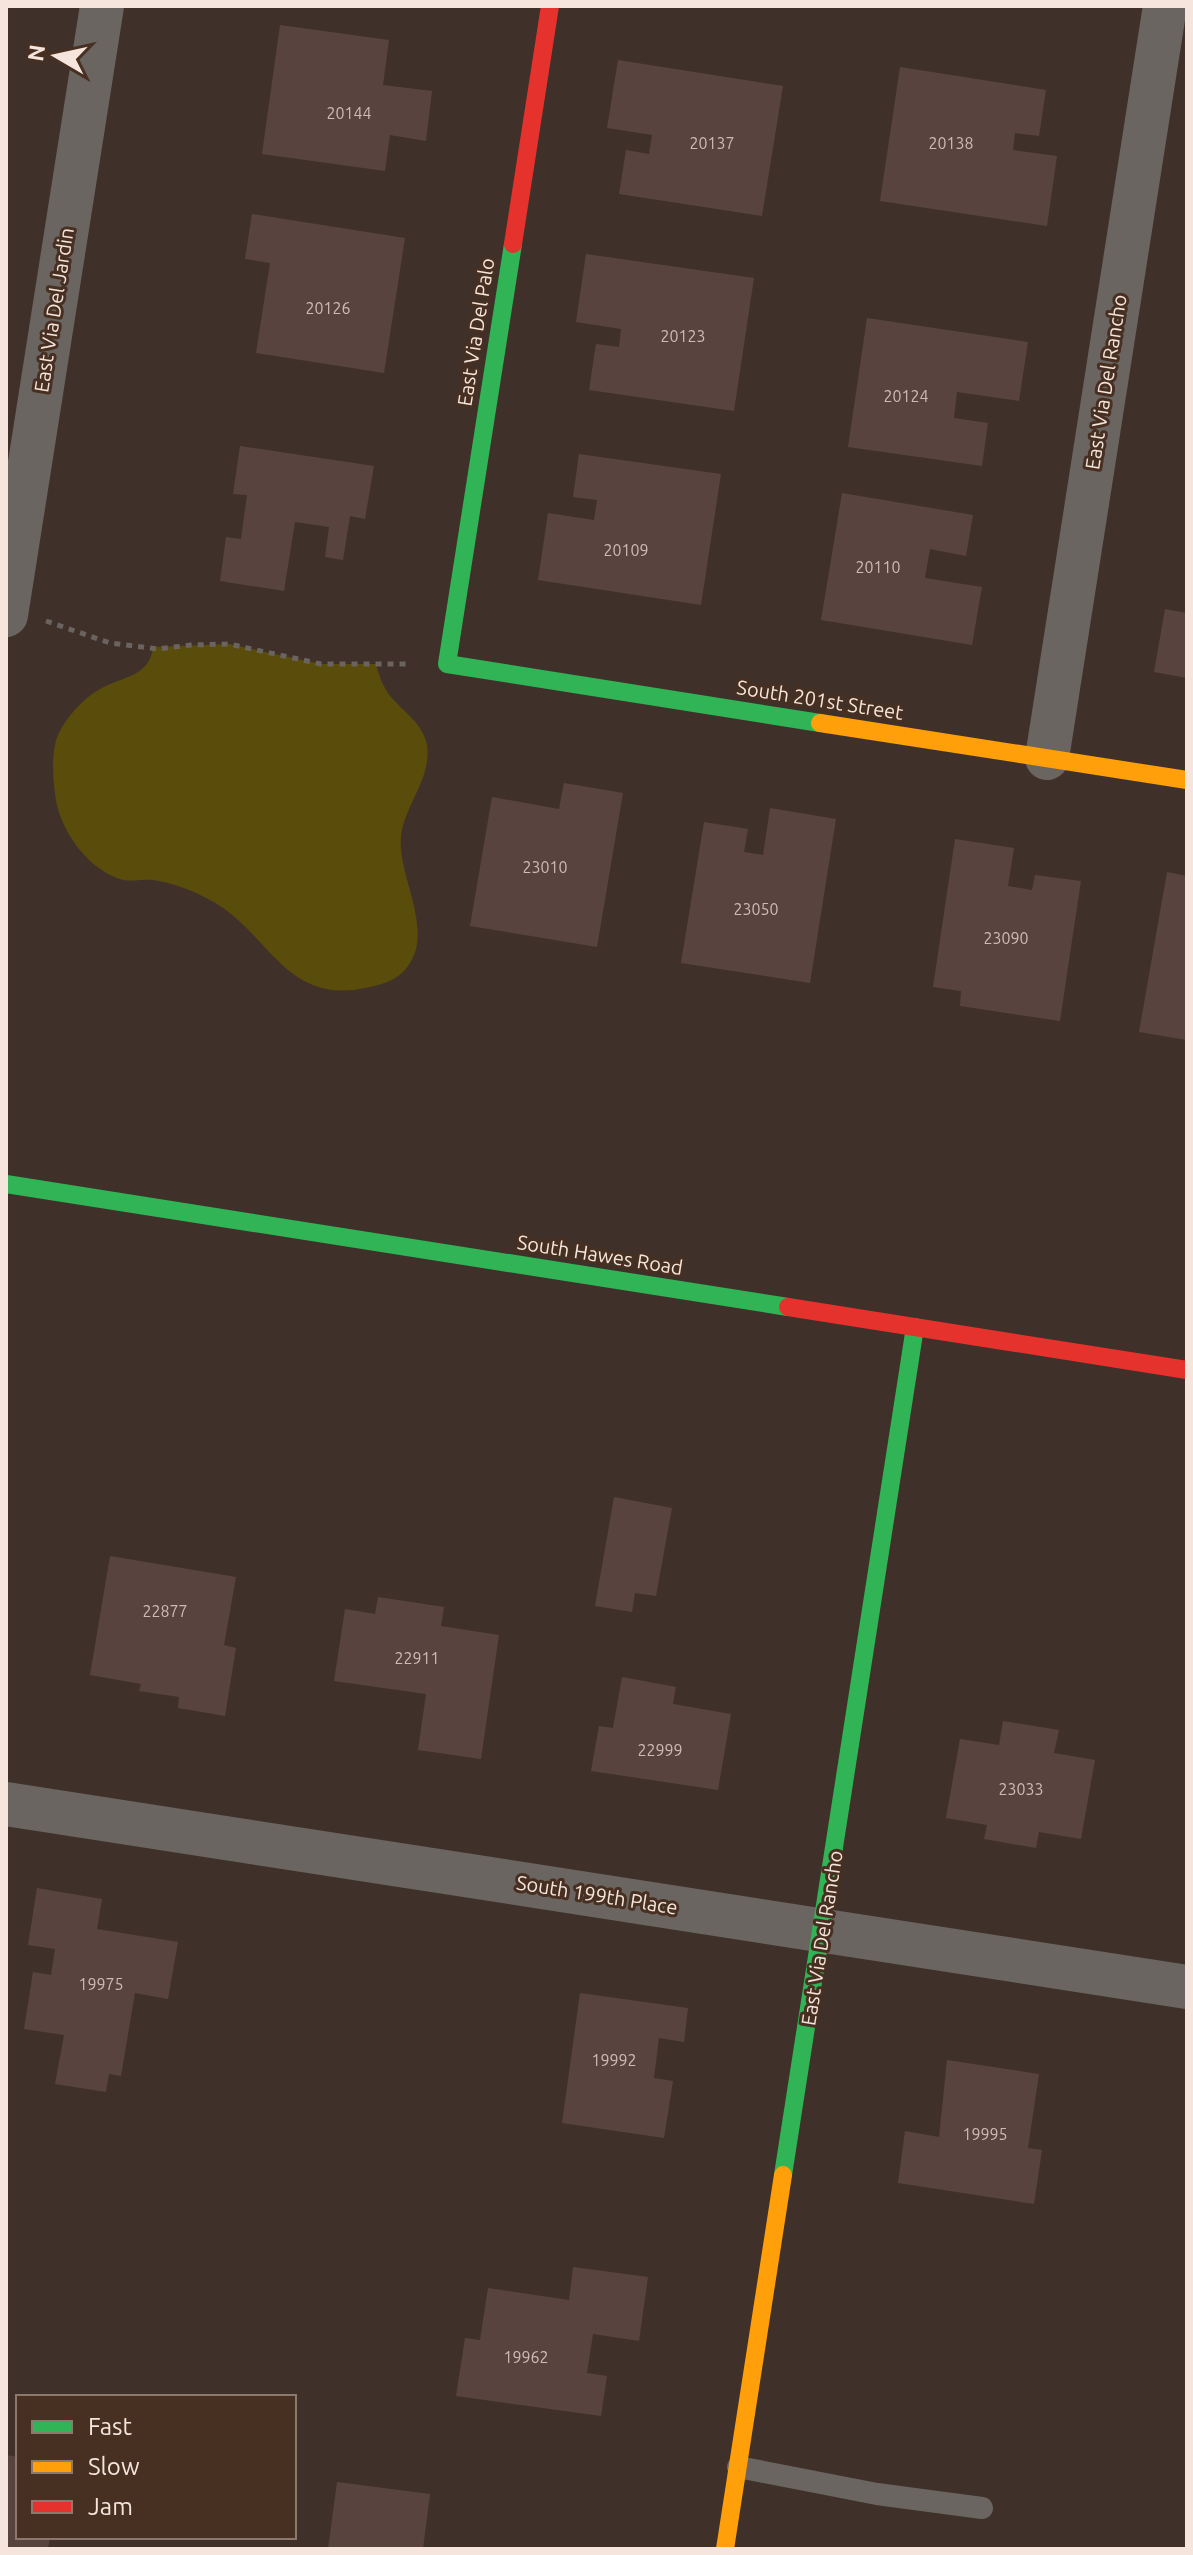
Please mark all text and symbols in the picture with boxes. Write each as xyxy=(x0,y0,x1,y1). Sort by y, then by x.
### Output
north arrow xyxy=(16,16,96,96)
text: N xyxy=(22,43,49,63)
house number: 20144 xyxy=(326,104,372,122)
house number: 20137 xyxy=(689,134,735,152)
house number: 20138 xyxy=(928,134,974,152)
street label: East Via Del Jardin xyxy=(29,226,78,394)
street label: East Via Del Palo xyxy=(452,256,499,408)
street label: East Via Del Rancho xyxy=(1080,293,1131,471)
house number: 20126 xyxy=(305,299,351,317)
house number: 20123 xyxy=(660,327,706,345)
house number: 20124 xyxy=(883,387,929,405)
house number: 20109 xyxy=(603,541,649,559)
house number: 20110 xyxy=(855,558,901,576)
street label: South 201st Street xyxy=(735,675,905,724)
house number: 23010 xyxy=(522,858,568,876)
house number: 23050 xyxy=(733,900,779,918)
house number: 23090 xyxy=(983,929,1029,947)
street label: South Hawes Road xyxy=(516,1230,685,1279)
house number: 22877 xyxy=(142,1602,188,1620)
house number: 22911 xyxy=(394,1649,440,1667)
house number: 22999 xyxy=(637,1741,683,1759)
house number: 23033 xyxy=(998,1780,1044,1798)
street label: East Via Del Rancho xyxy=(796,1849,847,2027)
street label: South 199th Place xyxy=(515,1870,679,1919)
house number: 19975 xyxy=(78,1975,124,1993)
house number: 19992 xyxy=(591,2051,637,2069)
house number: 19995 xyxy=(962,2125,1008,2143)
house number: 19962 xyxy=(503,2348,549,2366)
legend xyxy=(16,2395,296,2539)
text: Fast xyxy=(88,2413,132,2440)
text: Slow xyxy=(88,2453,140,2480)
text: Jam xyxy=(88,2493,133,2520)

